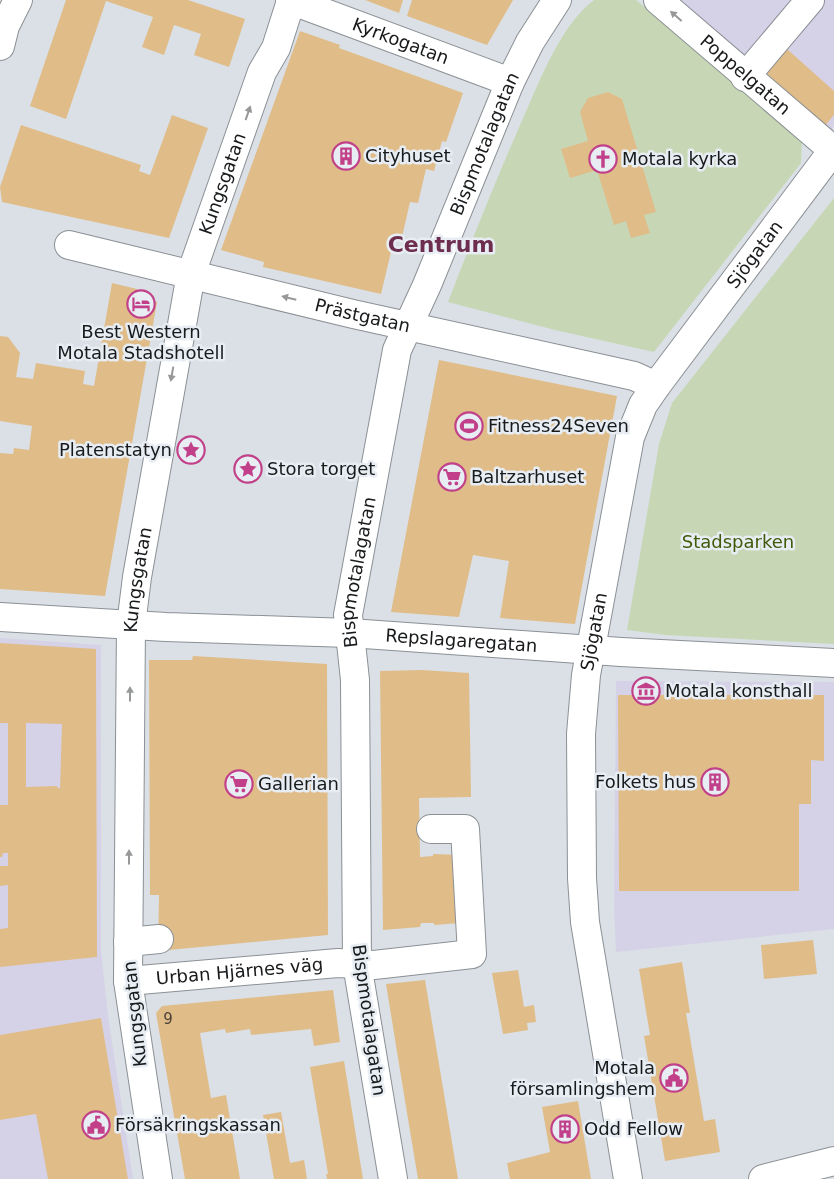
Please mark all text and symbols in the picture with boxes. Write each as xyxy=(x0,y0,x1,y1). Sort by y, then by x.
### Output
one-way arrow xyxy=(671,10,683,22)
street label: Kyrkogatan xyxy=(350,13,452,68)
street label: Poppelgatan xyxy=(696,30,795,119)
street label: Bispmotalagatan xyxy=(446,68,523,218)
one-way arrow xyxy=(244,105,252,120)
street label: Kungsgatan xyxy=(195,130,250,237)
building icon: Cityhuset xyxy=(331,141,361,171)
church icon: Motala kyrka xyxy=(588,144,618,174)
place label: Cityhuset xyxy=(365,145,451,166)
place label: Motala kyrka xyxy=(622,148,737,169)
street label: Sjögatan xyxy=(722,216,787,292)
district label: Centrum xyxy=(388,232,494,257)
hotel icon: Best Western Motala Stadshotell xyxy=(126,289,156,319)
one-way arrow xyxy=(282,293,297,301)
street label: Prästgatan xyxy=(313,294,412,336)
place label: Best Western Motala Stadshotell xyxy=(57,321,225,363)
one-way arrow xyxy=(168,366,176,382)
sports icon: Fitness24Seven xyxy=(454,411,484,441)
place label: Fitness24Seven xyxy=(488,415,629,436)
place icon: Platenstatyn xyxy=(176,435,206,465)
place label: Platenstatyn xyxy=(59,439,172,460)
place icon: Stora torget xyxy=(233,454,263,484)
place label: Stora torget xyxy=(267,458,375,479)
supermarket icon: Baltzarhuset xyxy=(437,462,467,492)
place label: Baltzarhuset xyxy=(471,466,584,487)
street label: Bispmotalagatan xyxy=(336,495,380,649)
street label: Kungsgatan xyxy=(120,525,156,633)
park label: Stadsparken xyxy=(682,531,794,552)
street label: Sjögatan xyxy=(576,591,611,673)
street label: Repslagaregatan xyxy=(385,625,538,656)
museum icon: Motala konsthall xyxy=(631,676,661,706)
place label: Motala konsthall xyxy=(665,680,812,701)
one-way arrow xyxy=(126,686,134,702)
building icon: Folkets hus xyxy=(700,767,730,797)
supermarket icon: Gallerian xyxy=(224,769,254,799)
place label: Folkets hus xyxy=(595,771,696,792)
place label: Gallerian xyxy=(258,773,339,794)
one-way arrow xyxy=(126,849,134,865)
street label: Bispmotalagatan xyxy=(348,943,391,1097)
street label: Urban Hjärnes väg xyxy=(155,953,324,989)
street label: Kungsgatan xyxy=(118,960,151,1068)
house number: 9 xyxy=(163,1010,173,1028)
place label: Motala församlingshem xyxy=(510,1057,655,1099)
public building icon: Motala församlingshem xyxy=(659,1063,689,1093)
public building icon: Försäkringskassan xyxy=(81,1110,111,1140)
place label: Försäkringskassan xyxy=(115,1114,281,1135)
building icon: Odd Fellow xyxy=(550,1114,580,1144)
place label: Odd Fellow xyxy=(584,1118,683,1139)

